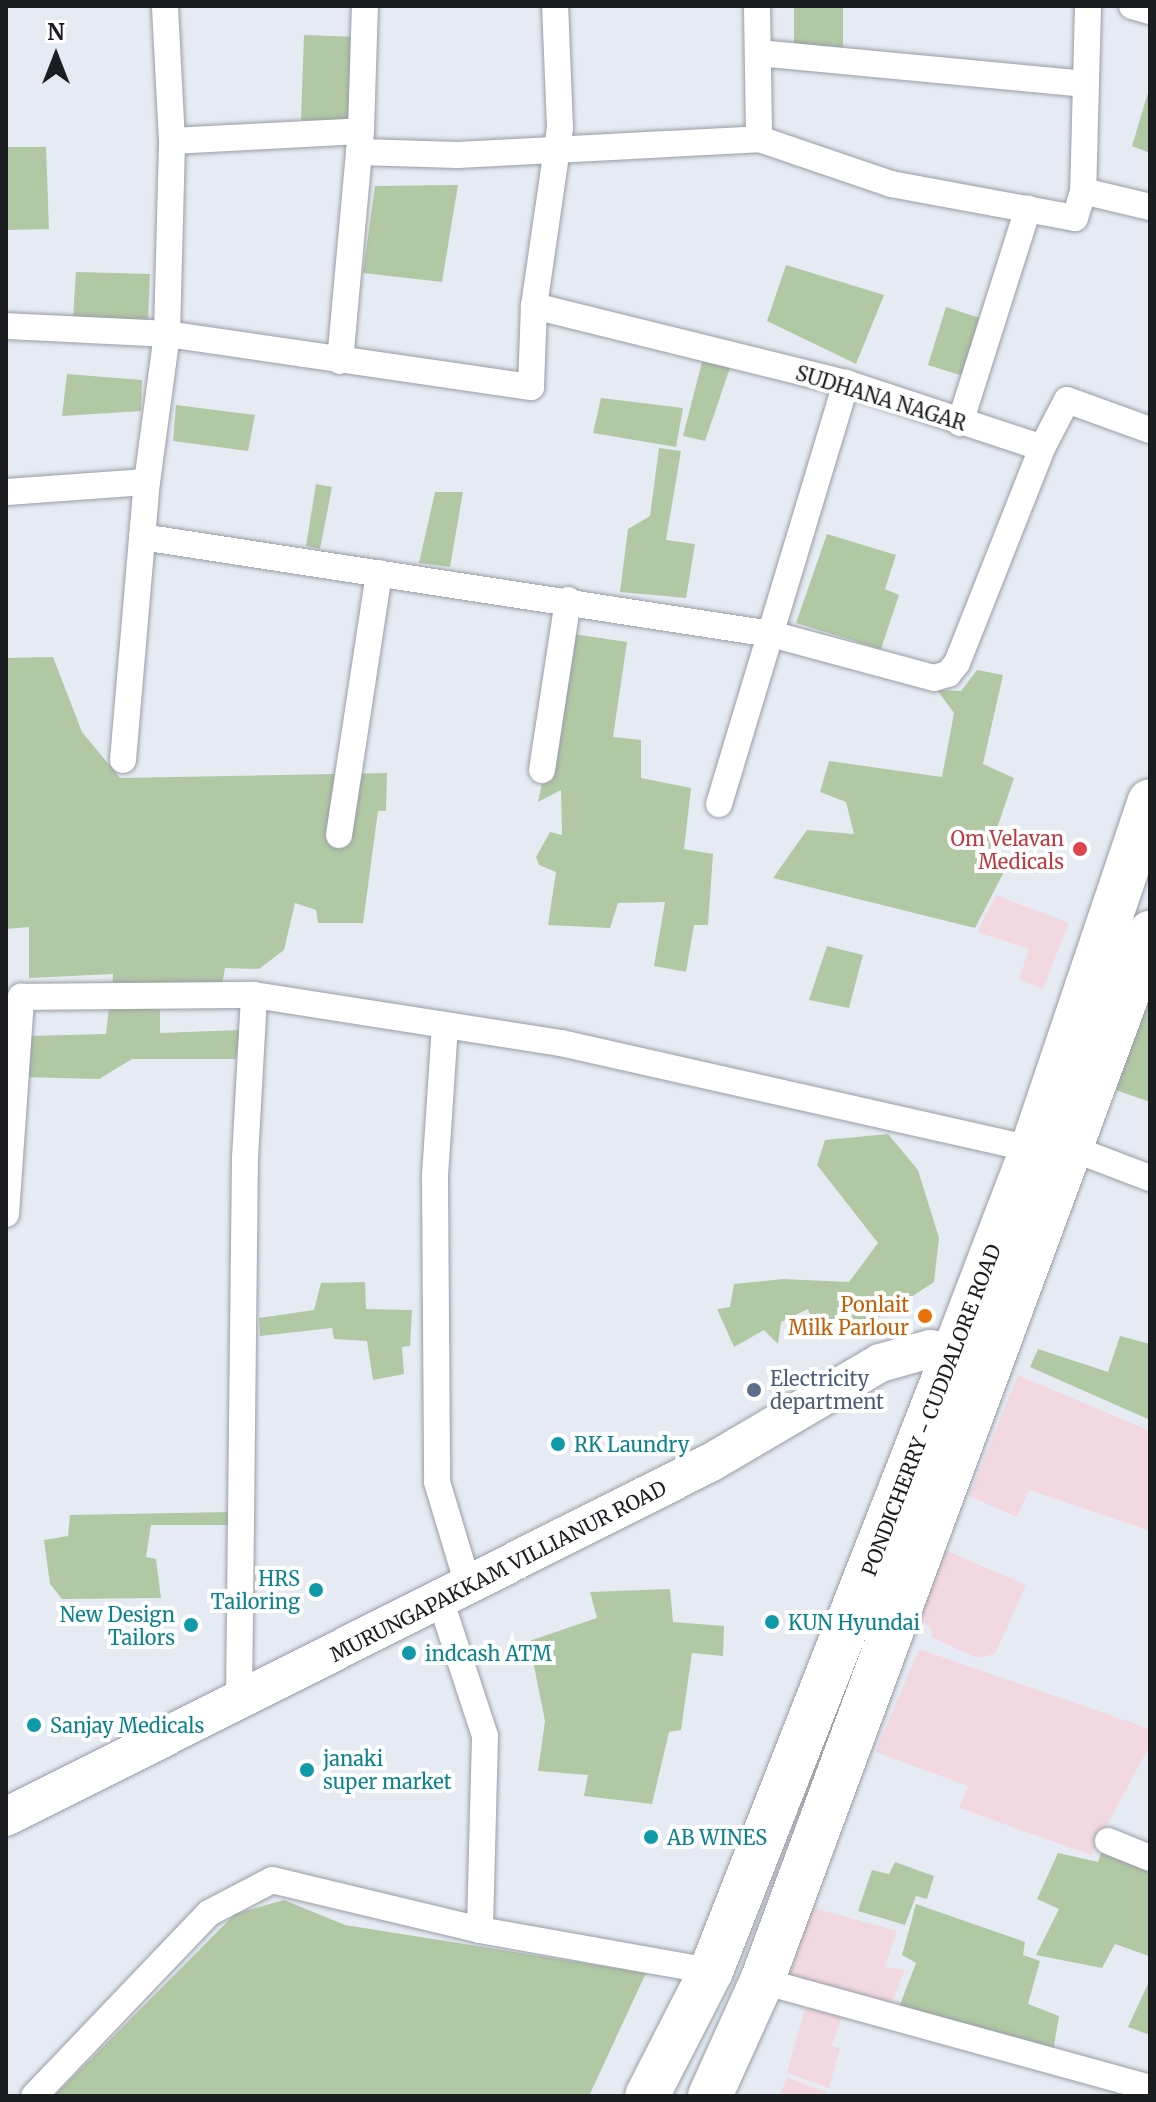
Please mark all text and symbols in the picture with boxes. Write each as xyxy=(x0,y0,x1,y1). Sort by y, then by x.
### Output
north arrow xyxy=(16,16,96,96)
text: N xyxy=(47,18,65,46)
street label: SUDHANA NAGAR xyxy=(793,361,969,435)
place label: Om Velavan Medicals xyxy=(950,826,1064,873)
marker: Om Velavan Medicals xyxy=(1071,840,1089,858)
street label: PONDICHERRY - CUDDALORE ROAD xyxy=(857,1241,1005,1579)
place label: Ponlait Milk Parlour xyxy=(788,1292,909,1339)
marker: Ponlait Milk Parlour xyxy=(916,1307,934,1325)
place label: Electricity department xyxy=(770,1366,884,1413)
marker: Electricity department xyxy=(745,1381,763,1399)
place label: RK Laundry xyxy=(574,1432,689,1456)
marker: RK Laundry xyxy=(549,1435,567,1453)
street label: MURUNGAPAKKAM VILLIANUR ROAD xyxy=(326,1475,670,1667)
place label: HRS Tailoring xyxy=(211,1566,300,1613)
marker: HRS Tailoring xyxy=(307,1581,325,1599)
place label: New Design Tailors xyxy=(60,1602,175,1649)
place label: KUN Hyundai xyxy=(788,1610,920,1634)
marker: KUN Hyundai xyxy=(763,1613,781,1631)
marker: New Design Tailors xyxy=(182,1616,200,1634)
place label: indcash ATM xyxy=(425,1641,552,1665)
marker: indcash ATM xyxy=(400,1644,418,1662)
place label: Sanjay Medicals xyxy=(50,1713,204,1737)
marker: Sanjay Medicals xyxy=(25,1716,43,1734)
place label: janaki super market xyxy=(323,1746,452,1793)
marker: janaki super market xyxy=(298,1761,316,1779)
place label: AB WINES xyxy=(667,1825,767,1849)
marker: AB WINES xyxy=(642,1828,660,1846)

